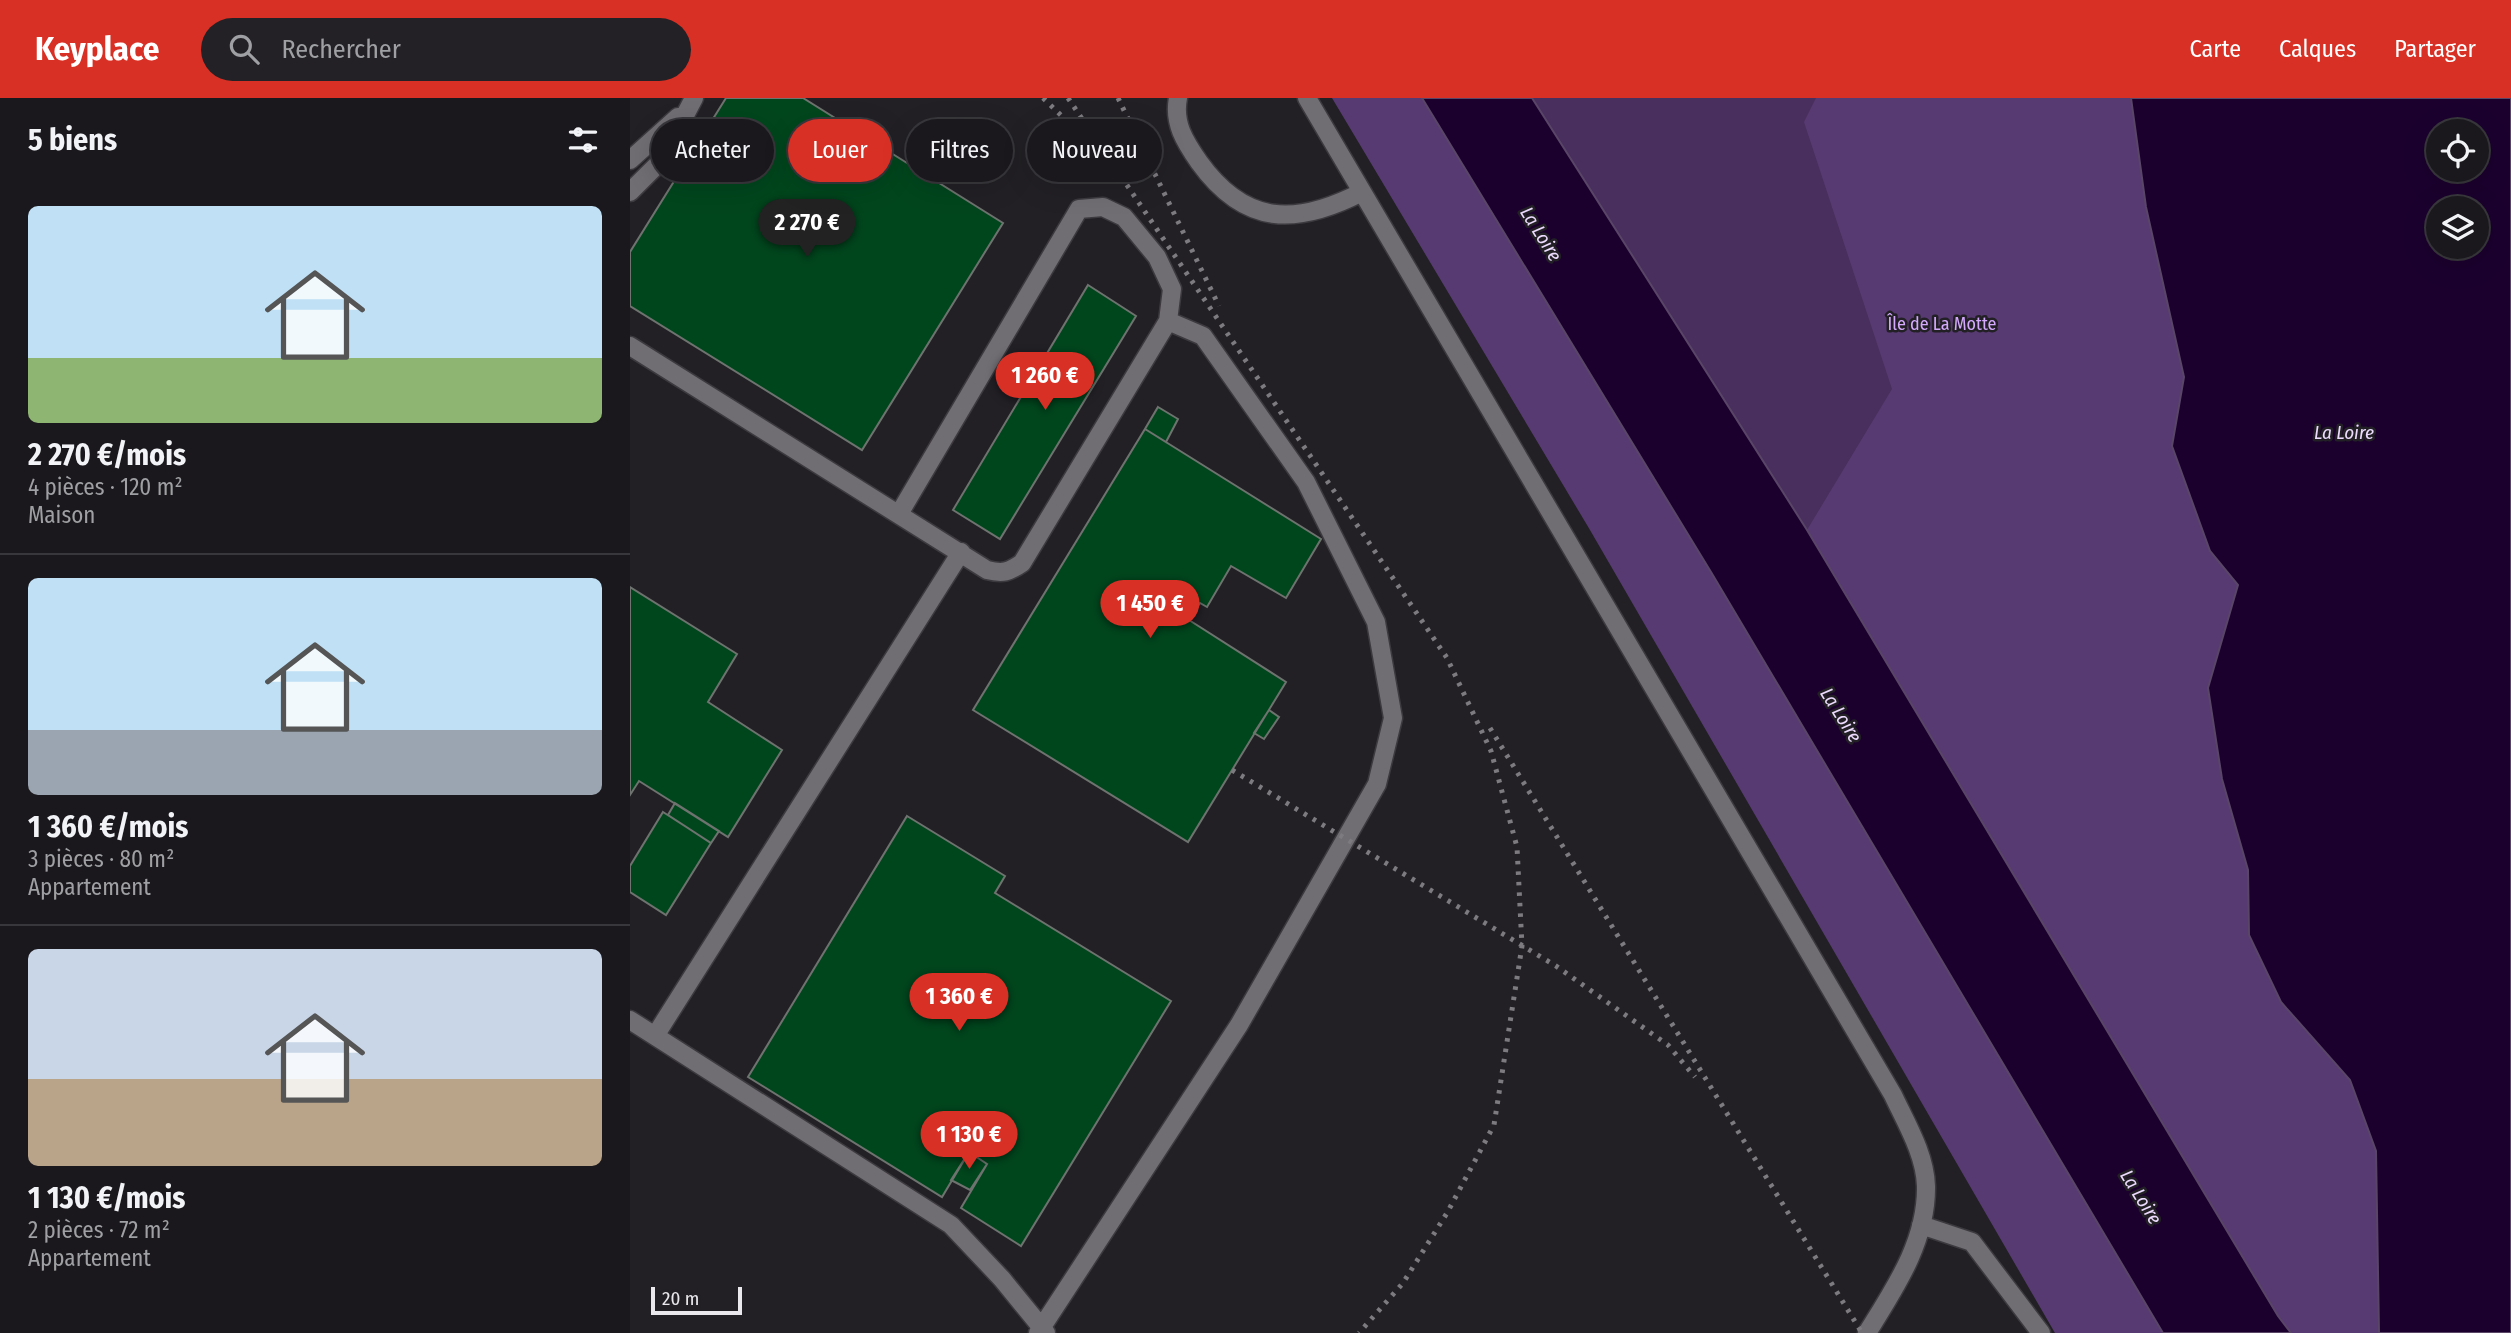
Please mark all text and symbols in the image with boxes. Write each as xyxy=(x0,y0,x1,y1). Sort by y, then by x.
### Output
search box xyxy=(201,18,691,81)
text: Keyplace xyxy=(35,29,159,69)
icon: search xyxy=(225,30,263,68)
text: Rechercher xyxy=(281,34,401,65)
text: Carte xyxy=(2190,35,2241,63)
text: Calques xyxy=(2279,35,2356,63)
text: Partager xyxy=(2394,35,2476,63)
chip: Acheter xyxy=(651,119,774,182)
chip: Louer xyxy=(788,119,892,182)
chip: Filtres xyxy=(906,119,1013,182)
chip: Nouveau xyxy=(1027,119,1162,182)
map controls xyxy=(2426,119,2489,259)
button: locate xyxy=(2426,119,2489,182)
icon: filters xyxy=(564,121,602,159)
text: 5 biens xyxy=(28,122,117,158)
button: layers xyxy=(2426,196,2489,259)
pin: 2 270 € xyxy=(742,200,872,259)
water label: La Loire xyxy=(1515,202,1567,266)
text: 2 270 € xyxy=(774,208,840,236)
icon: home xyxy=(252,252,378,378)
park label: Île de La Motte xyxy=(1887,313,1997,335)
pin: 1 260 € xyxy=(980,352,1110,412)
text: 1 260 € xyxy=(1012,361,1078,389)
water label: La Loire xyxy=(2314,421,2374,444)
text: 2 270 €/mois xyxy=(28,437,186,473)
text: 4 pièces · 120 m² xyxy=(28,473,183,501)
text: Maison xyxy=(28,501,95,529)
pin: 1 450 € xyxy=(1085,580,1215,640)
text: 1 450 € xyxy=(1116,589,1184,617)
icon: home xyxy=(252,624,378,750)
water label: La Loire xyxy=(1815,683,1867,747)
text: 1 360 €/mois xyxy=(28,809,188,845)
text: 3 pièces · 80 m² xyxy=(28,845,174,873)
text: Appartement xyxy=(28,873,151,901)
pin: 1 360 € xyxy=(894,974,1024,1033)
text: 1 360 € xyxy=(925,982,993,1010)
icon: home xyxy=(252,995,378,1121)
pin: 1 130 € xyxy=(904,1112,1034,1171)
text: 1 130 € xyxy=(937,1120,1001,1148)
water label: La Loire xyxy=(2115,1165,2167,1229)
text: 1 130 €/mois xyxy=(28,1180,185,1216)
text: 2 pièces · 72 m² xyxy=(28,1216,170,1244)
text: Appartement xyxy=(28,1244,151,1272)
scale bar xyxy=(651,1284,742,1316)
text: 20 m xyxy=(662,1287,699,1310)

